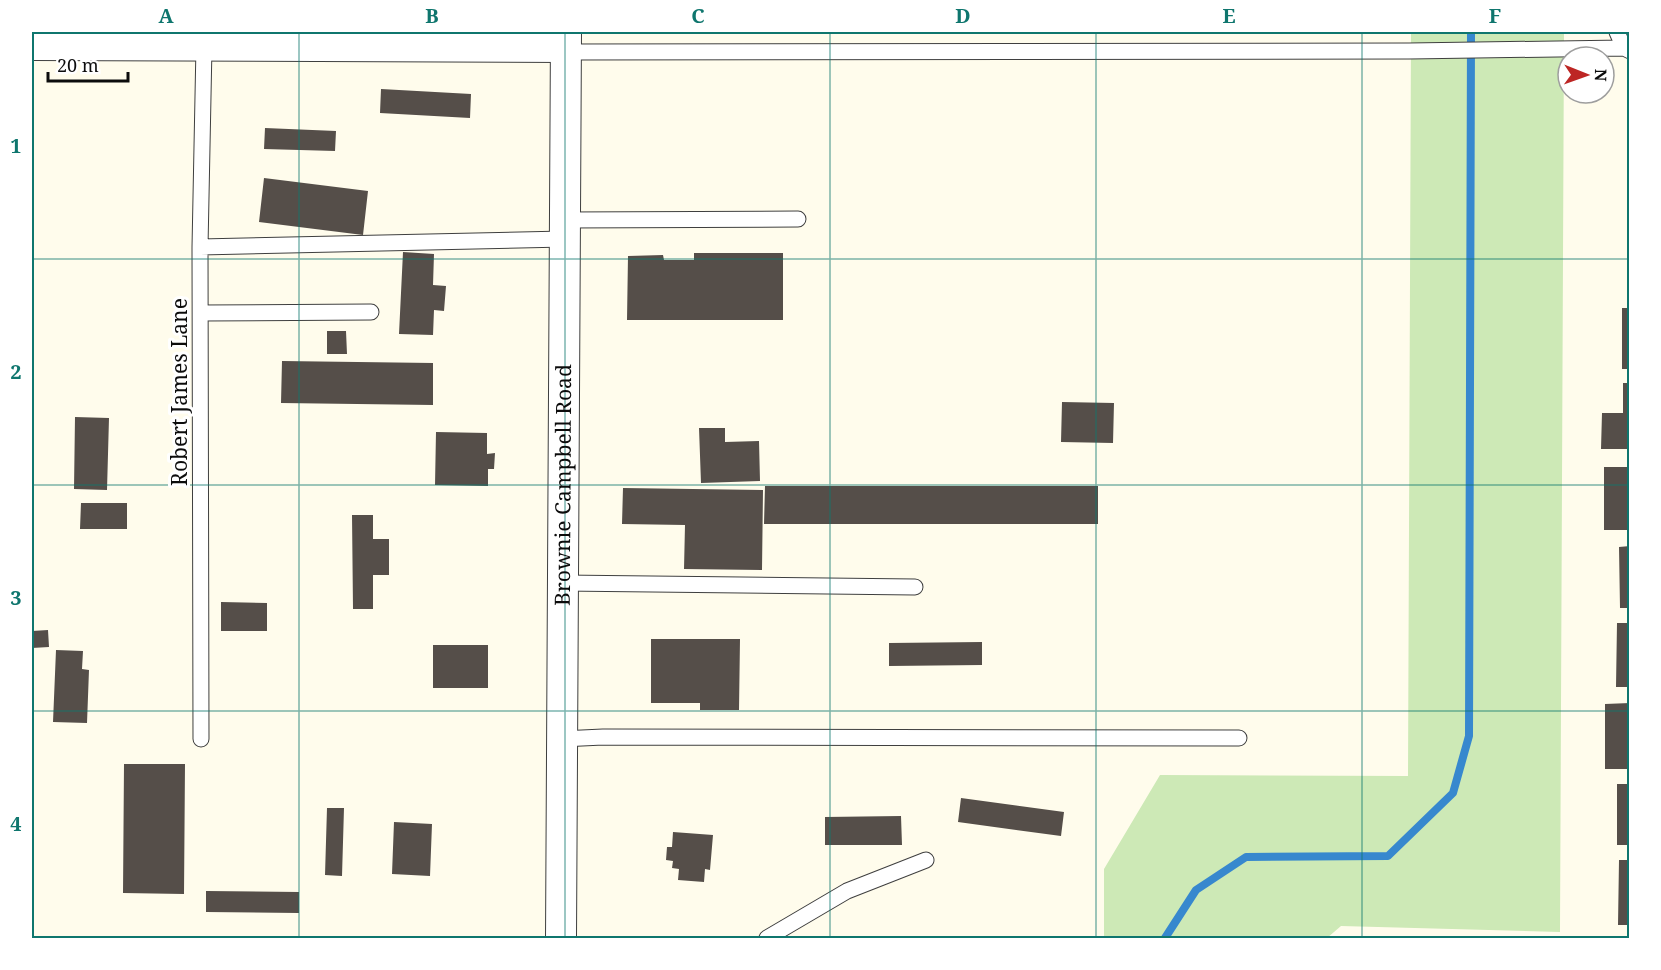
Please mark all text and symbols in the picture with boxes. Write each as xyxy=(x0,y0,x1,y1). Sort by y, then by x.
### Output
text: A xyxy=(158,2,174,29)
text: B xyxy=(425,2,439,29)
text: C xyxy=(691,2,705,29)
text: D xyxy=(955,2,971,29)
text: E xyxy=(1222,2,1236,29)
text: F xyxy=(1489,2,1501,29)
scale bar xyxy=(48,45,128,83)
north arrow xyxy=(1556,45,1616,105)
text: 20 m xyxy=(57,53,99,77)
text: N xyxy=(1590,69,1612,82)
text: 1 xyxy=(10,132,22,159)
street label: Robert James Lane xyxy=(165,298,193,486)
text: 2 xyxy=(10,358,22,385)
street label: Brownie Campbell Road xyxy=(548,364,577,606)
text: 3 xyxy=(10,584,22,611)
text: 4 xyxy=(10,810,22,837)

